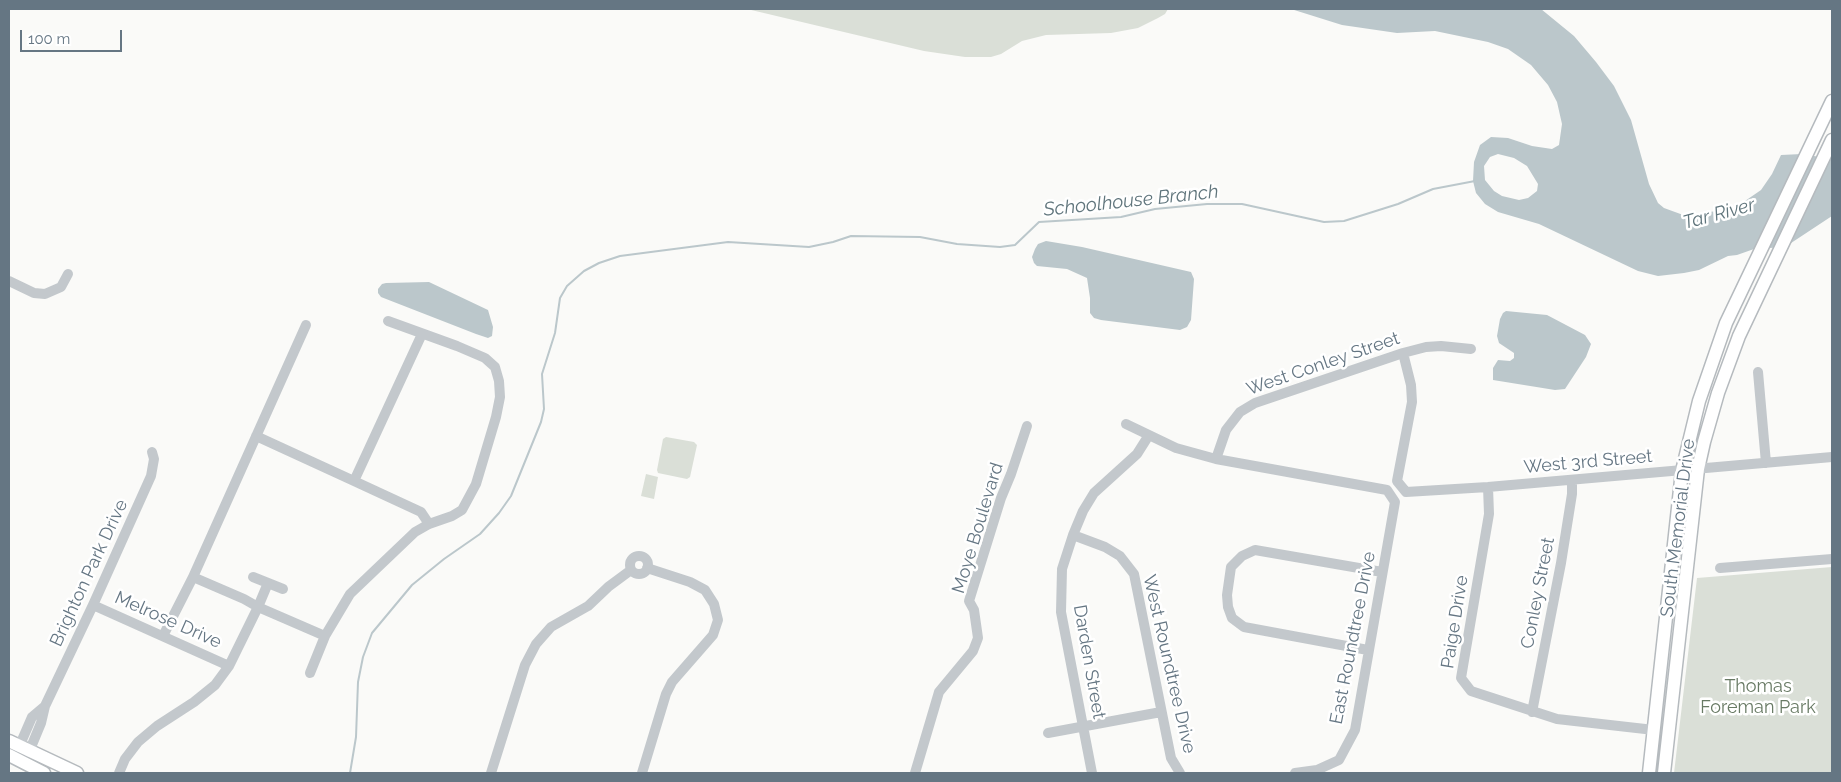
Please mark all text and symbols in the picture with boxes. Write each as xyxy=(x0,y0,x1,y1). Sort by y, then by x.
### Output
scale bar xyxy=(22,20,125,52)
text: 100 m xyxy=(28,30,70,48)
water label: Schoolhouse Branch xyxy=(1042,180,1220,222)
water label: Tar River xyxy=(1681,193,1757,235)
street label: West Conley Street xyxy=(1244,328,1402,400)
street label: South Memorial Drive xyxy=(1656,438,1700,618)
street label: West 3rd Street xyxy=(1523,446,1653,478)
street label: Moye Boulevard xyxy=(948,460,1008,596)
street label: Brighton Park Drive xyxy=(45,496,133,650)
street label: Conley Street xyxy=(1517,535,1559,651)
street label: East Roundtree Drive xyxy=(1326,550,1380,726)
street label: West Roundtree Drive xyxy=(1138,573,1200,755)
street label: Paige Drive xyxy=(1437,574,1473,670)
street label: Melrose Drive xyxy=(111,587,225,653)
street label: Darden Street xyxy=(1068,603,1110,721)
park label: Thomas Foreman Park xyxy=(1700,676,1816,719)

